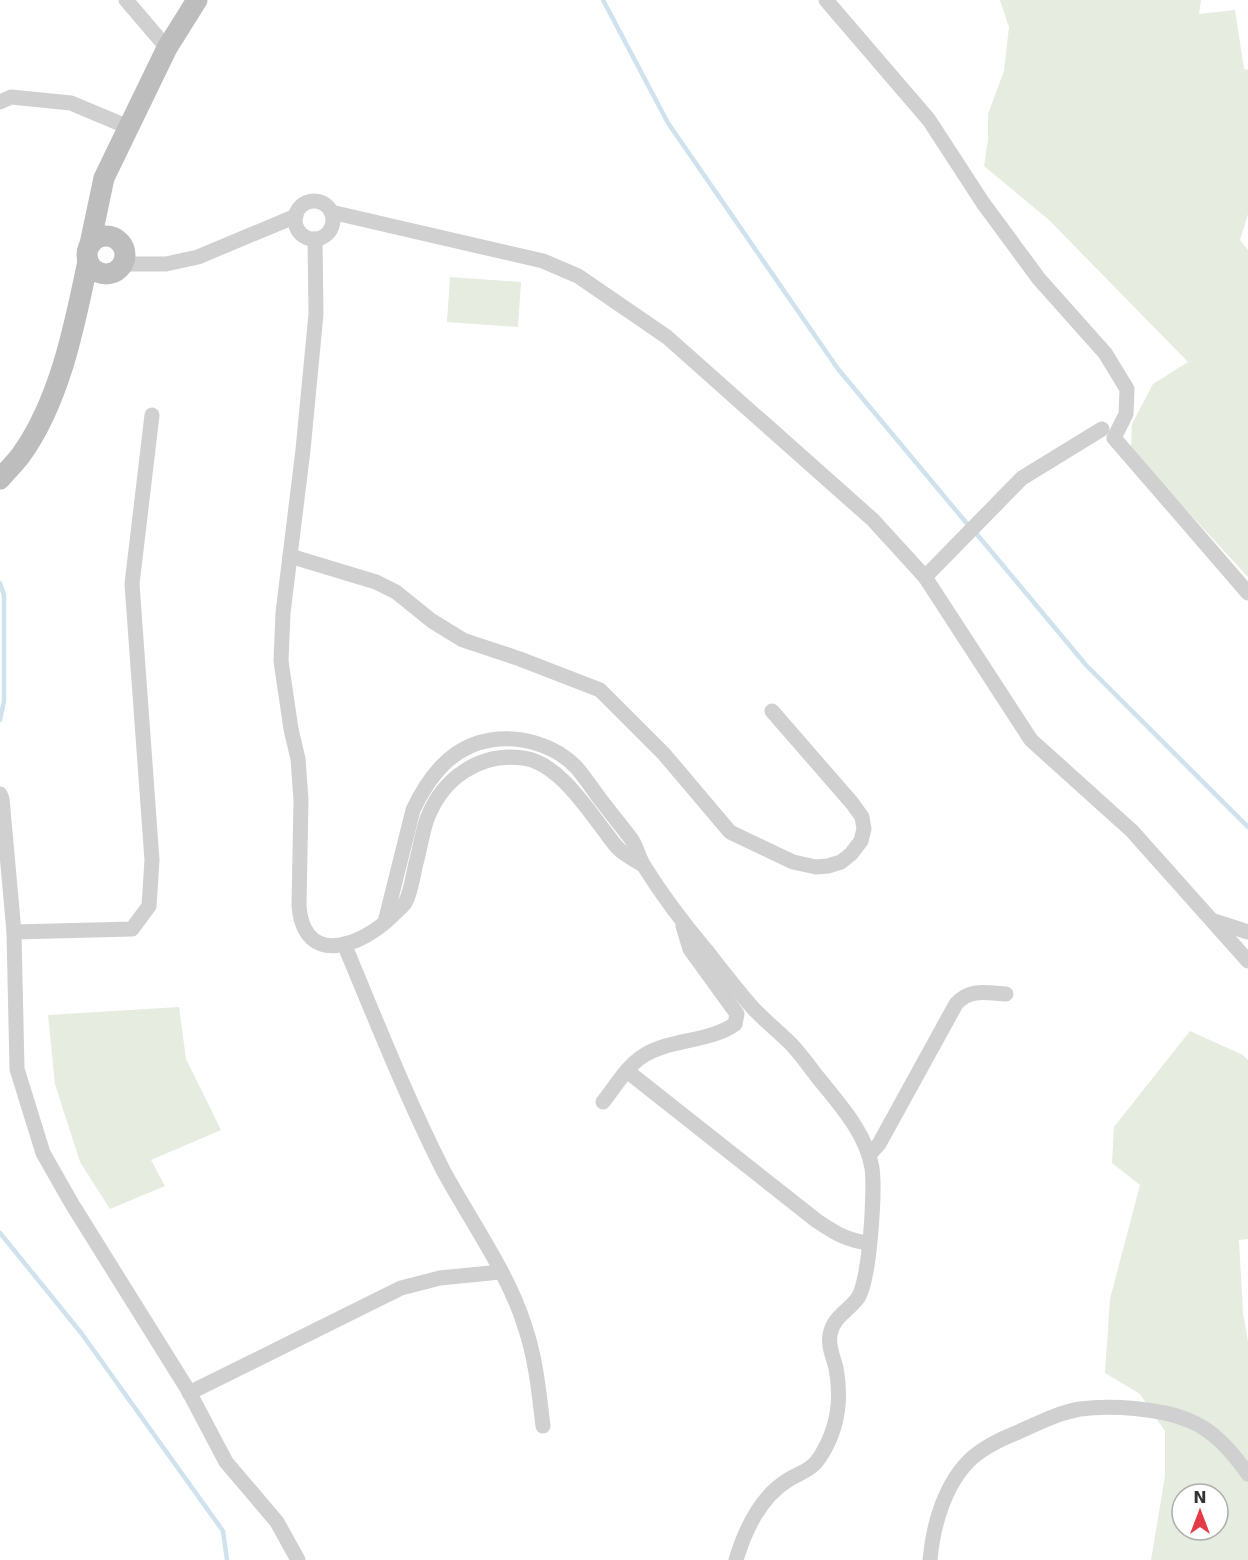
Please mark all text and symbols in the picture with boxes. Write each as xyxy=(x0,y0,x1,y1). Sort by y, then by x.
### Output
north arrow xyxy=(1170,1482,1230,1542)
text: N xyxy=(1193,1488,1207,1507)

